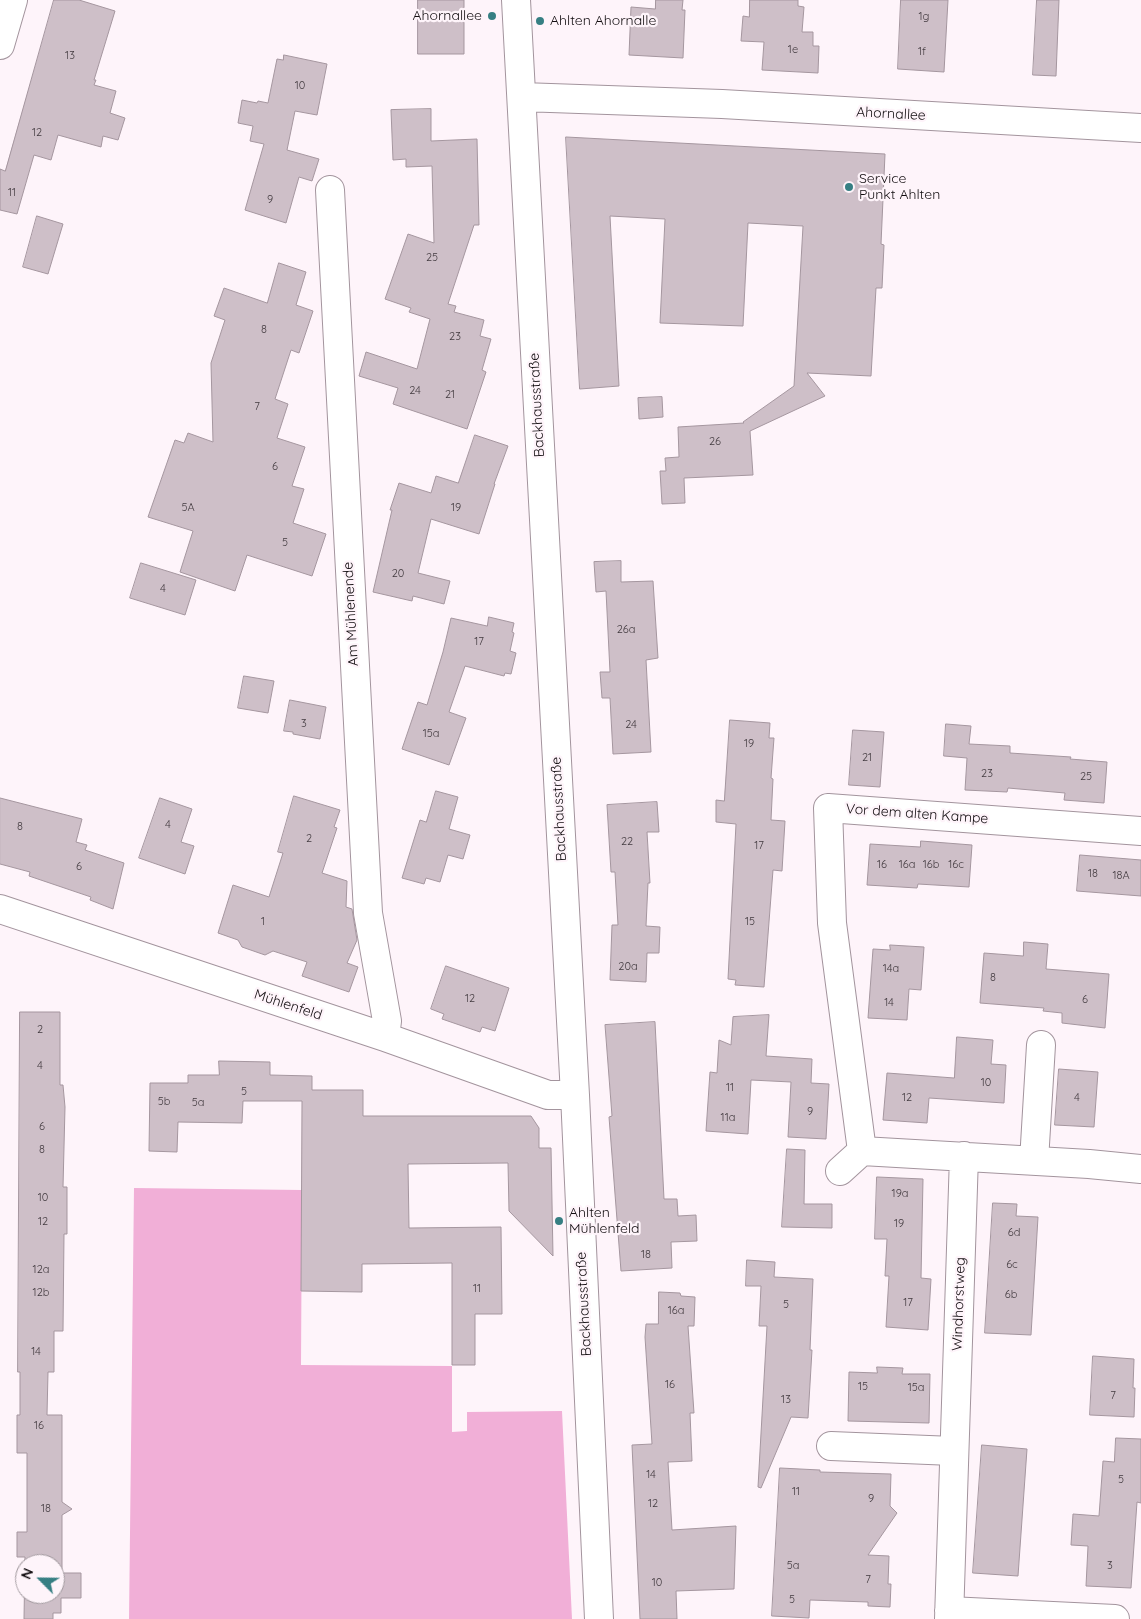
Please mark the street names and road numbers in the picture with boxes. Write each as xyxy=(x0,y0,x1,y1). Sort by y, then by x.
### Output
street label: Ahornallee xyxy=(856,104,926,124)
street label: Backhausstraße xyxy=(526,352,548,458)
street label: Am Mühlenende xyxy=(340,561,362,667)
street label: Backhausstraße xyxy=(548,756,570,862)
street label: Vor dem alten Kampe xyxy=(845,801,989,827)
street label: Mühlenfeld xyxy=(252,986,324,1024)
street label: Backhausstraße xyxy=(573,1251,595,1357)
street label: Windhorstweg xyxy=(949,1257,969,1351)

